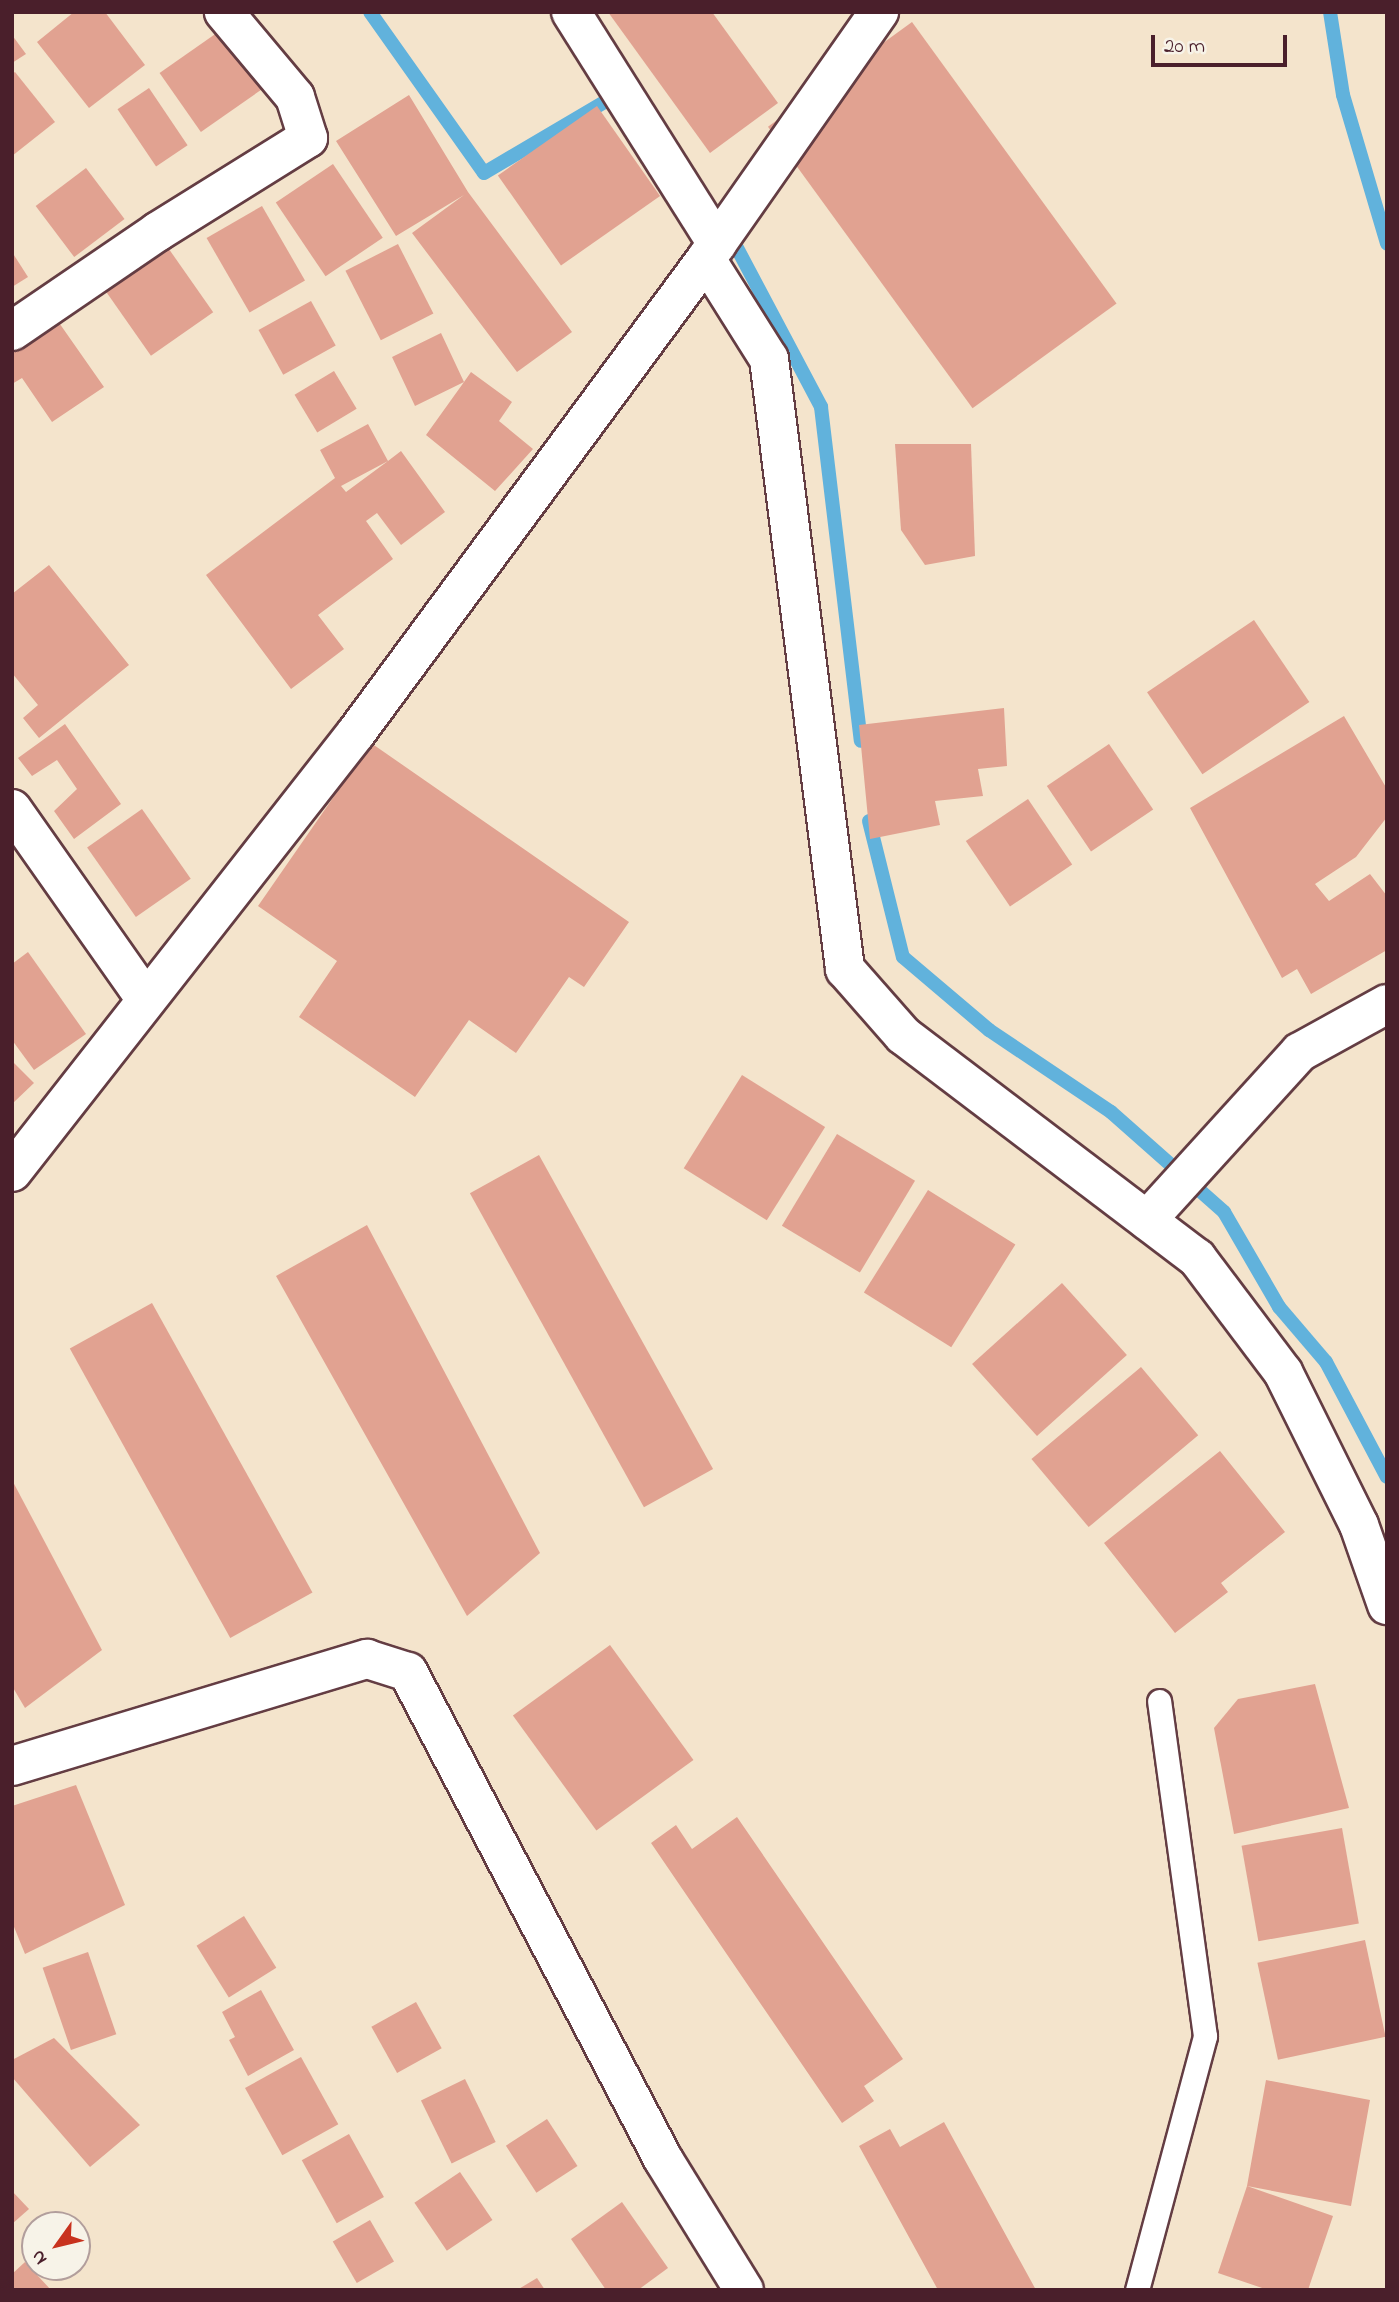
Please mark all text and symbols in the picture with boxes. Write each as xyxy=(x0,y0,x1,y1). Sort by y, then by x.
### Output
scale bar xyxy=(1154,21,1290,65)
text: 20 m xyxy=(1164,32,1205,62)
north arrow xyxy=(21,2211,91,2281)
text: N xyxy=(25,2244,55,2270)

